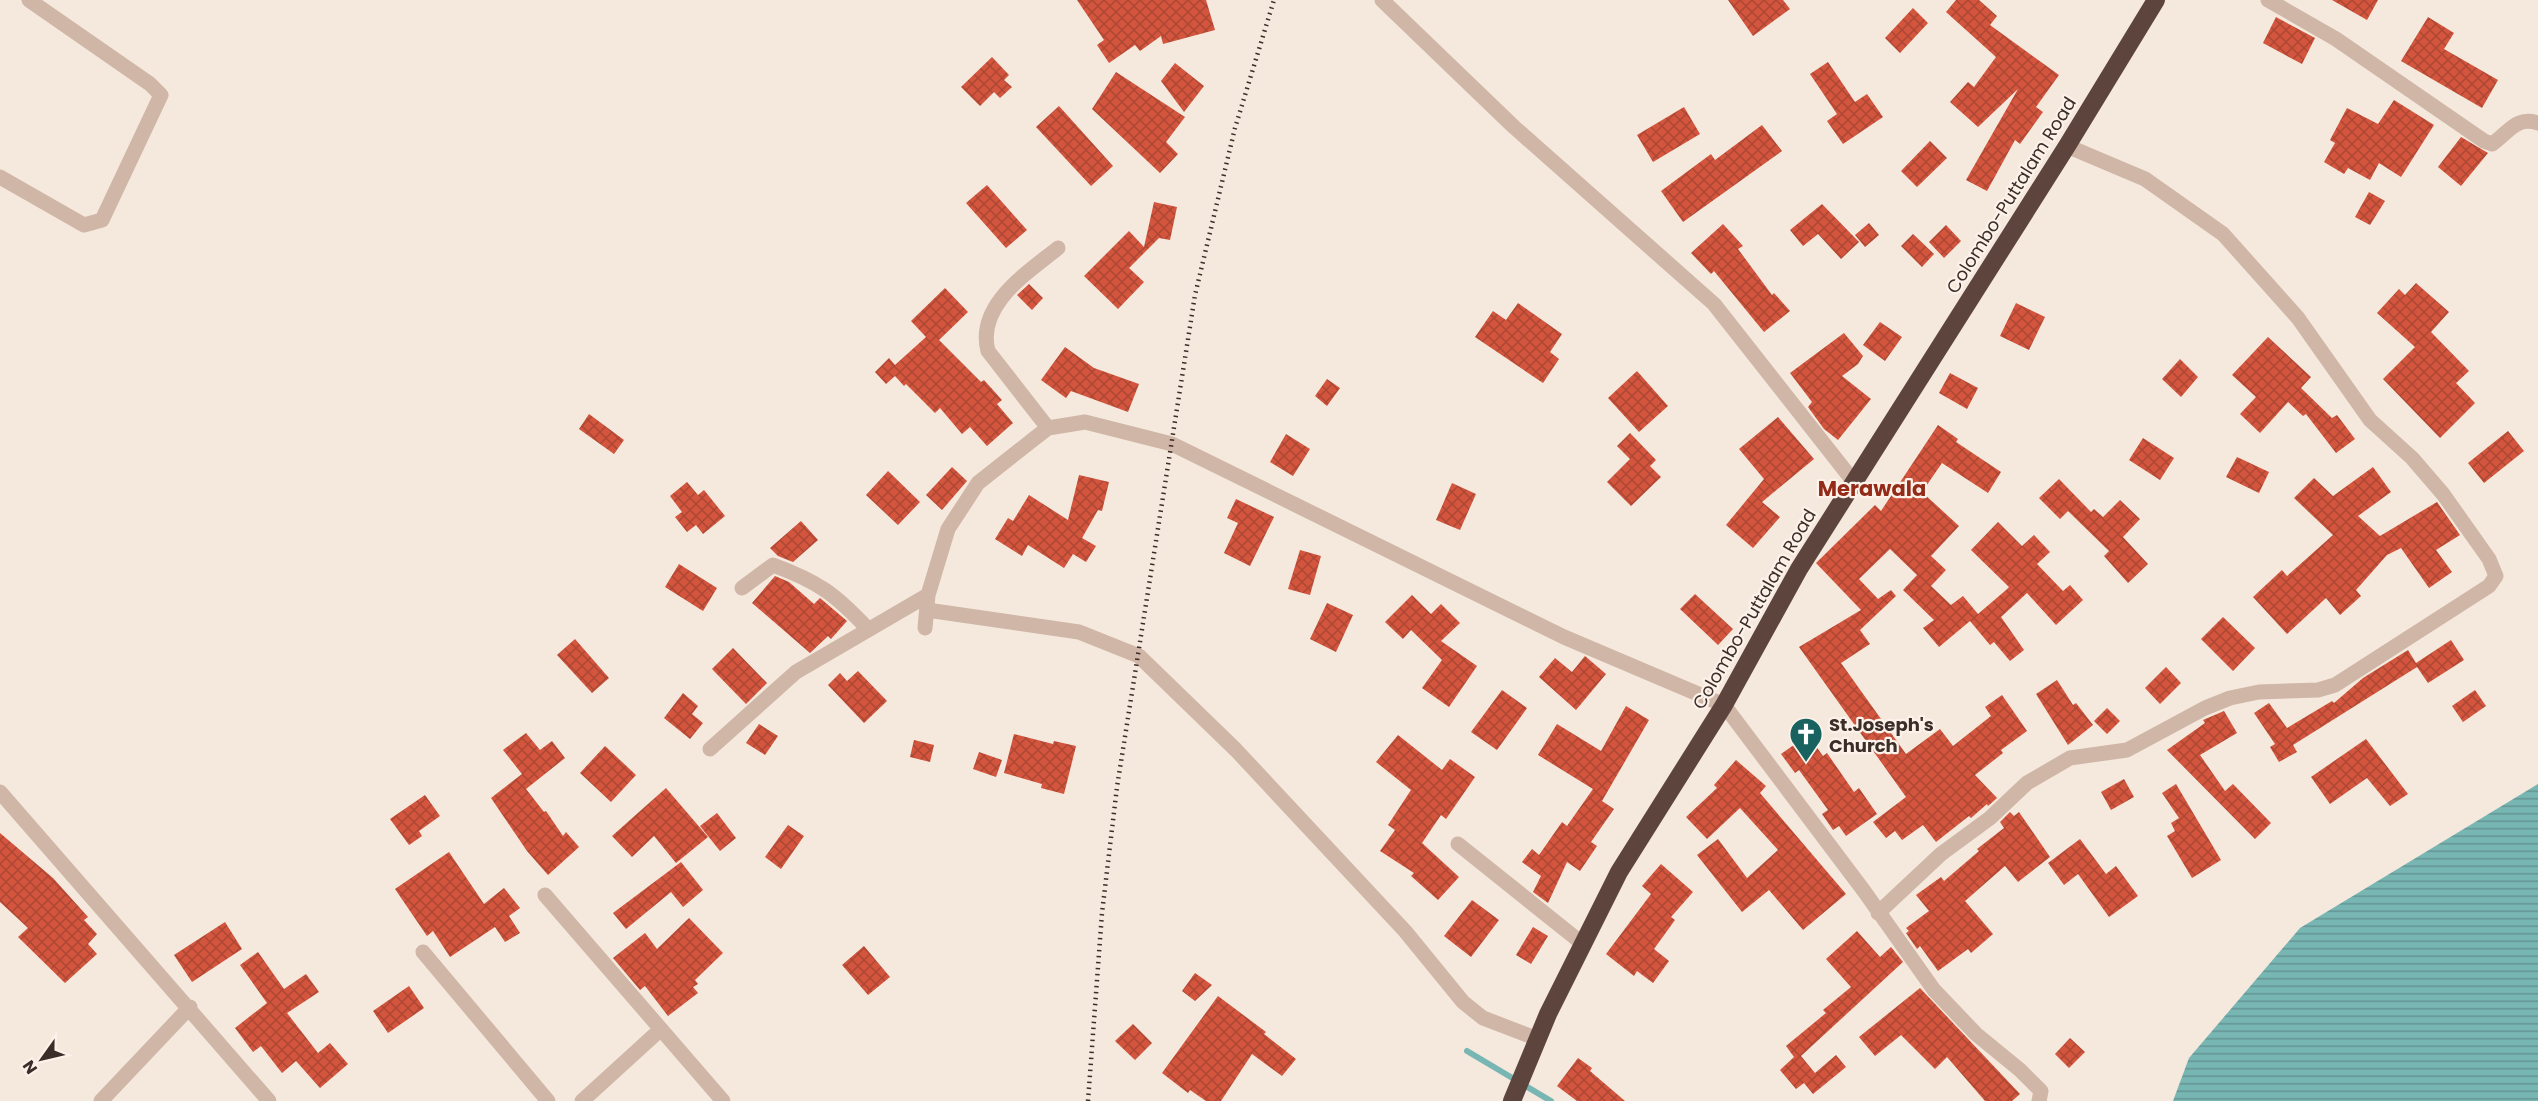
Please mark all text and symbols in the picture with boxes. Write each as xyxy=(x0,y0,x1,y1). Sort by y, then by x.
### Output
street label: Colombo-Puttalam Road xyxy=(1940,92,2082,298)
district label: Merawala xyxy=(1818,474,1926,503)
street label: Colombo-Puttalam Road xyxy=(1686,504,1822,714)
place label: St.Joseph's Church xyxy=(1829,712,1934,758)
church icon: St.Joseph's Church xyxy=(1788,716,1824,763)
north arrow xyxy=(12,1029,72,1089)
text: N xyxy=(17,1056,43,1079)

